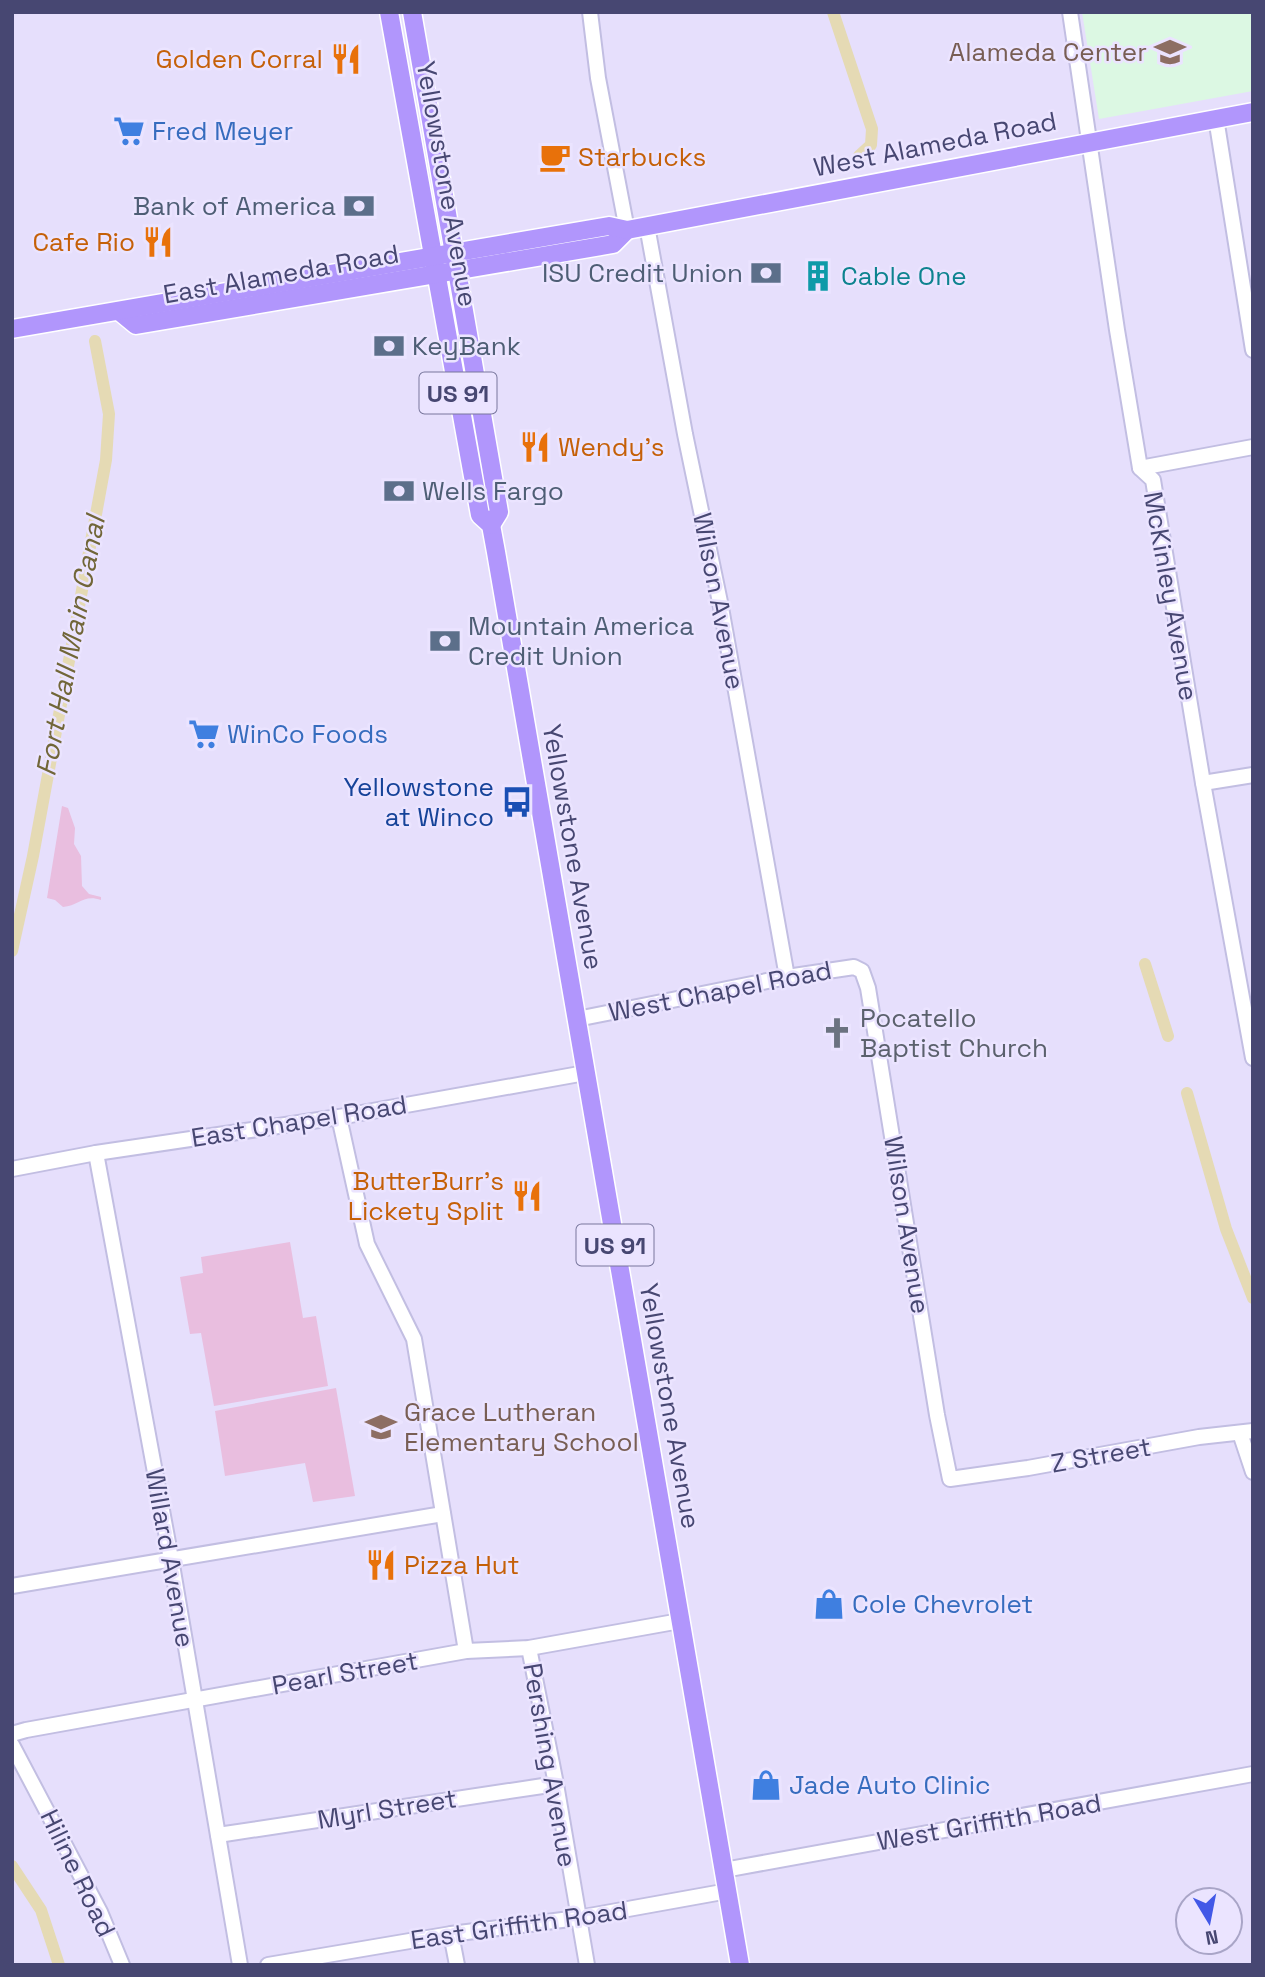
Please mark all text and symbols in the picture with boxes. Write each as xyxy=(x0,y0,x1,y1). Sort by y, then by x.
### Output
place label: Alameda Center xyxy=(949,35,1147,69)
school or university icon: Alameda Center xyxy=(1153,35,1187,69)
place label: Golden Corral xyxy=(155,42,323,76)
restaurant icon: Golden Corral xyxy=(329,42,363,76)
street label: Yellowstone Avenue xyxy=(409,59,485,309)
street label: West Alameda Road xyxy=(810,104,1060,184)
supermarket icon: Fred Meyer xyxy=(112,114,146,148)
place label: Fred Meyer xyxy=(152,114,293,148)
cafe icon: Starbucks xyxy=(538,140,572,174)
place label: Starbucks xyxy=(578,140,706,174)
place label: Bank of America xyxy=(133,189,336,223)
bank icon: Bank of America xyxy=(342,189,376,223)
place label: Cafe Rio xyxy=(32,225,135,259)
restaurant icon: Cafe Rio xyxy=(141,225,175,259)
street label: East Alameda Road xyxy=(160,237,402,311)
place label: ISU Credit Union xyxy=(542,256,743,290)
bank icon: ISU Credit Union xyxy=(749,256,783,290)
building icon: Cable One xyxy=(801,259,835,293)
place label: Cable One xyxy=(841,259,967,293)
bank icon: KeyBank xyxy=(372,329,406,363)
place label: KeyBank xyxy=(412,329,521,363)
road number: US 91 xyxy=(420,372,496,414)
restaurant icon: Wendy's xyxy=(518,430,552,464)
place label: Wendy's xyxy=(558,430,665,464)
bank icon: Wells Fargo xyxy=(382,474,416,508)
place label: Wells Fargo xyxy=(422,474,564,508)
street label: McKinley Avenue xyxy=(1136,489,1206,703)
water label: Fort Hall Main Canal xyxy=(27,510,113,779)
street label: Wilson Avenue xyxy=(685,510,753,692)
place label: Mountain America Credit Union xyxy=(468,609,694,673)
bank icon: Mountain America Credit Union xyxy=(428,624,462,658)
supermarket icon: WinCo Foods xyxy=(187,717,221,751)
place label: WinCo Foods xyxy=(227,717,388,751)
street label: Yellowstone Avenue xyxy=(535,722,611,972)
place label: Yellowstone at Winco xyxy=(343,770,494,834)
bus stop icon: Yellowstone at Winco xyxy=(500,785,534,819)
street label: West Chapel Road xyxy=(606,953,834,1029)
place label: Pocatello Baptist Church xyxy=(860,1001,1048,1065)
church icon: Pocatello Baptist Church xyxy=(820,1016,854,1050)
street label: East Chapel Road xyxy=(189,1087,409,1155)
street label: Wilson Avenue xyxy=(876,1134,938,1316)
place label: ButterBurr's Lickety Split xyxy=(348,1164,504,1228)
restaurant icon: ButterBurr's Lickety Split xyxy=(510,1179,544,1213)
road number: US 91 xyxy=(576,1224,654,1266)
street label: Yellowstone Avenue xyxy=(632,1281,708,1531)
place label: Grace Lutheran Elementary School xyxy=(404,1395,639,1459)
school or university icon: Grace Lutheran Elementary School xyxy=(364,1410,398,1444)
street label: Z Street xyxy=(1048,1429,1154,1481)
street label: Willard Avenue xyxy=(138,1466,202,1650)
restaurant icon: Pizza Hut xyxy=(364,1548,398,1582)
place label: Pizza Hut xyxy=(404,1548,520,1582)
shop icon: Cole Chevrolet xyxy=(812,1587,846,1621)
place label: Cole Chevrolet xyxy=(852,1587,1033,1621)
street label: Pearl Street xyxy=(269,1643,421,1703)
street label: Pershing Avenue xyxy=(515,1660,585,1870)
shop icon: Jade Auto Clinic xyxy=(749,1768,783,1802)
place label: Jade Auto Clinic xyxy=(789,1768,991,1802)
street label: Myrl Street xyxy=(315,1781,459,1837)
street label: West Griffith Road xyxy=(874,1786,1104,1858)
street label: Hiline Road xyxy=(32,1804,124,1942)
north arrow xyxy=(1174,1886,1244,1956)
street label: East Griffith Road xyxy=(408,1893,630,1957)
text: N xyxy=(1203,1924,1220,1951)

